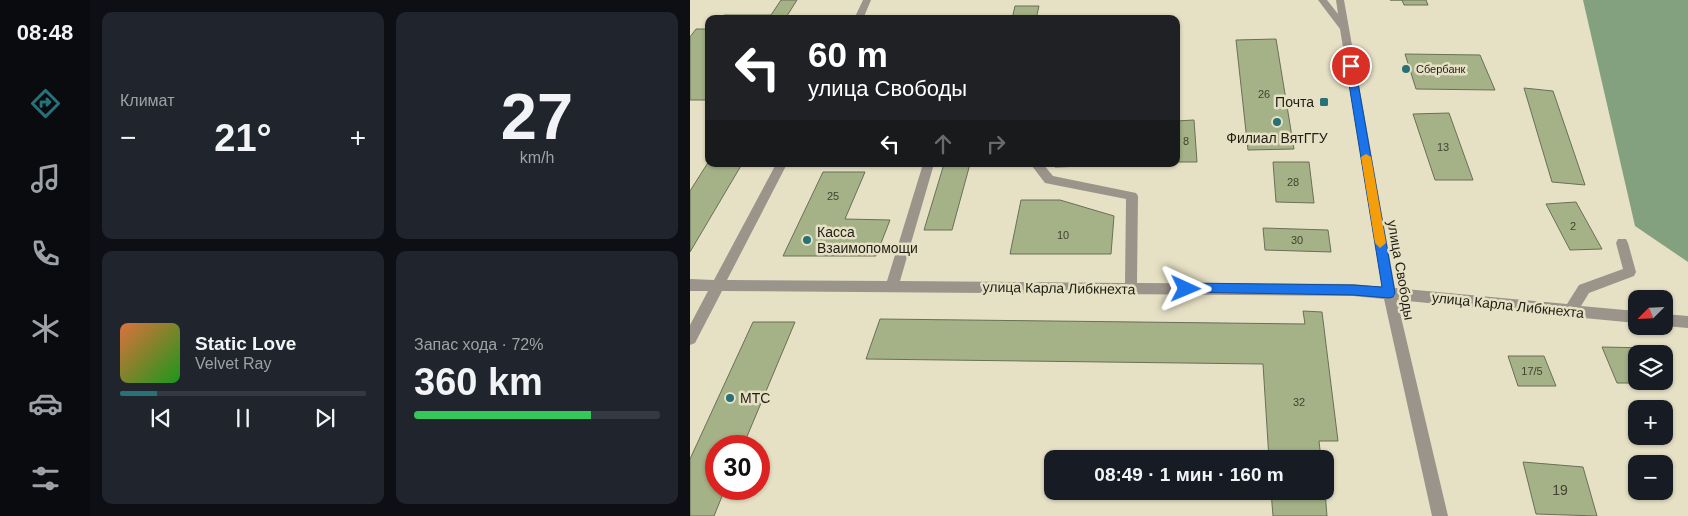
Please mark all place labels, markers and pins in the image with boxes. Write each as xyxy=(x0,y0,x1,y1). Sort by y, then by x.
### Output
pin xyxy=(1330,45,1372,87)
marker: Сбербанк xyxy=(1400,63,1412,75)
place label: Сбербанк xyxy=(1416,63,1466,75)
place label: Почта xyxy=(1275,94,1314,110)
marker: Почта xyxy=(1318,96,1330,108)
marker: Филиал ВятГГУ xyxy=(1271,116,1283,128)
place label: Филиал ВятГГУ xyxy=(1226,130,1328,146)
place label: Касса Взаимопомощи xyxy=(817,224,918,256)
marker: Касса Взаимопомощи xyxy=(801,234,813,246)
place label: МТС xyxy=(740,390,770,406)
marker: МТС xyxy=(724,392,736,404)

